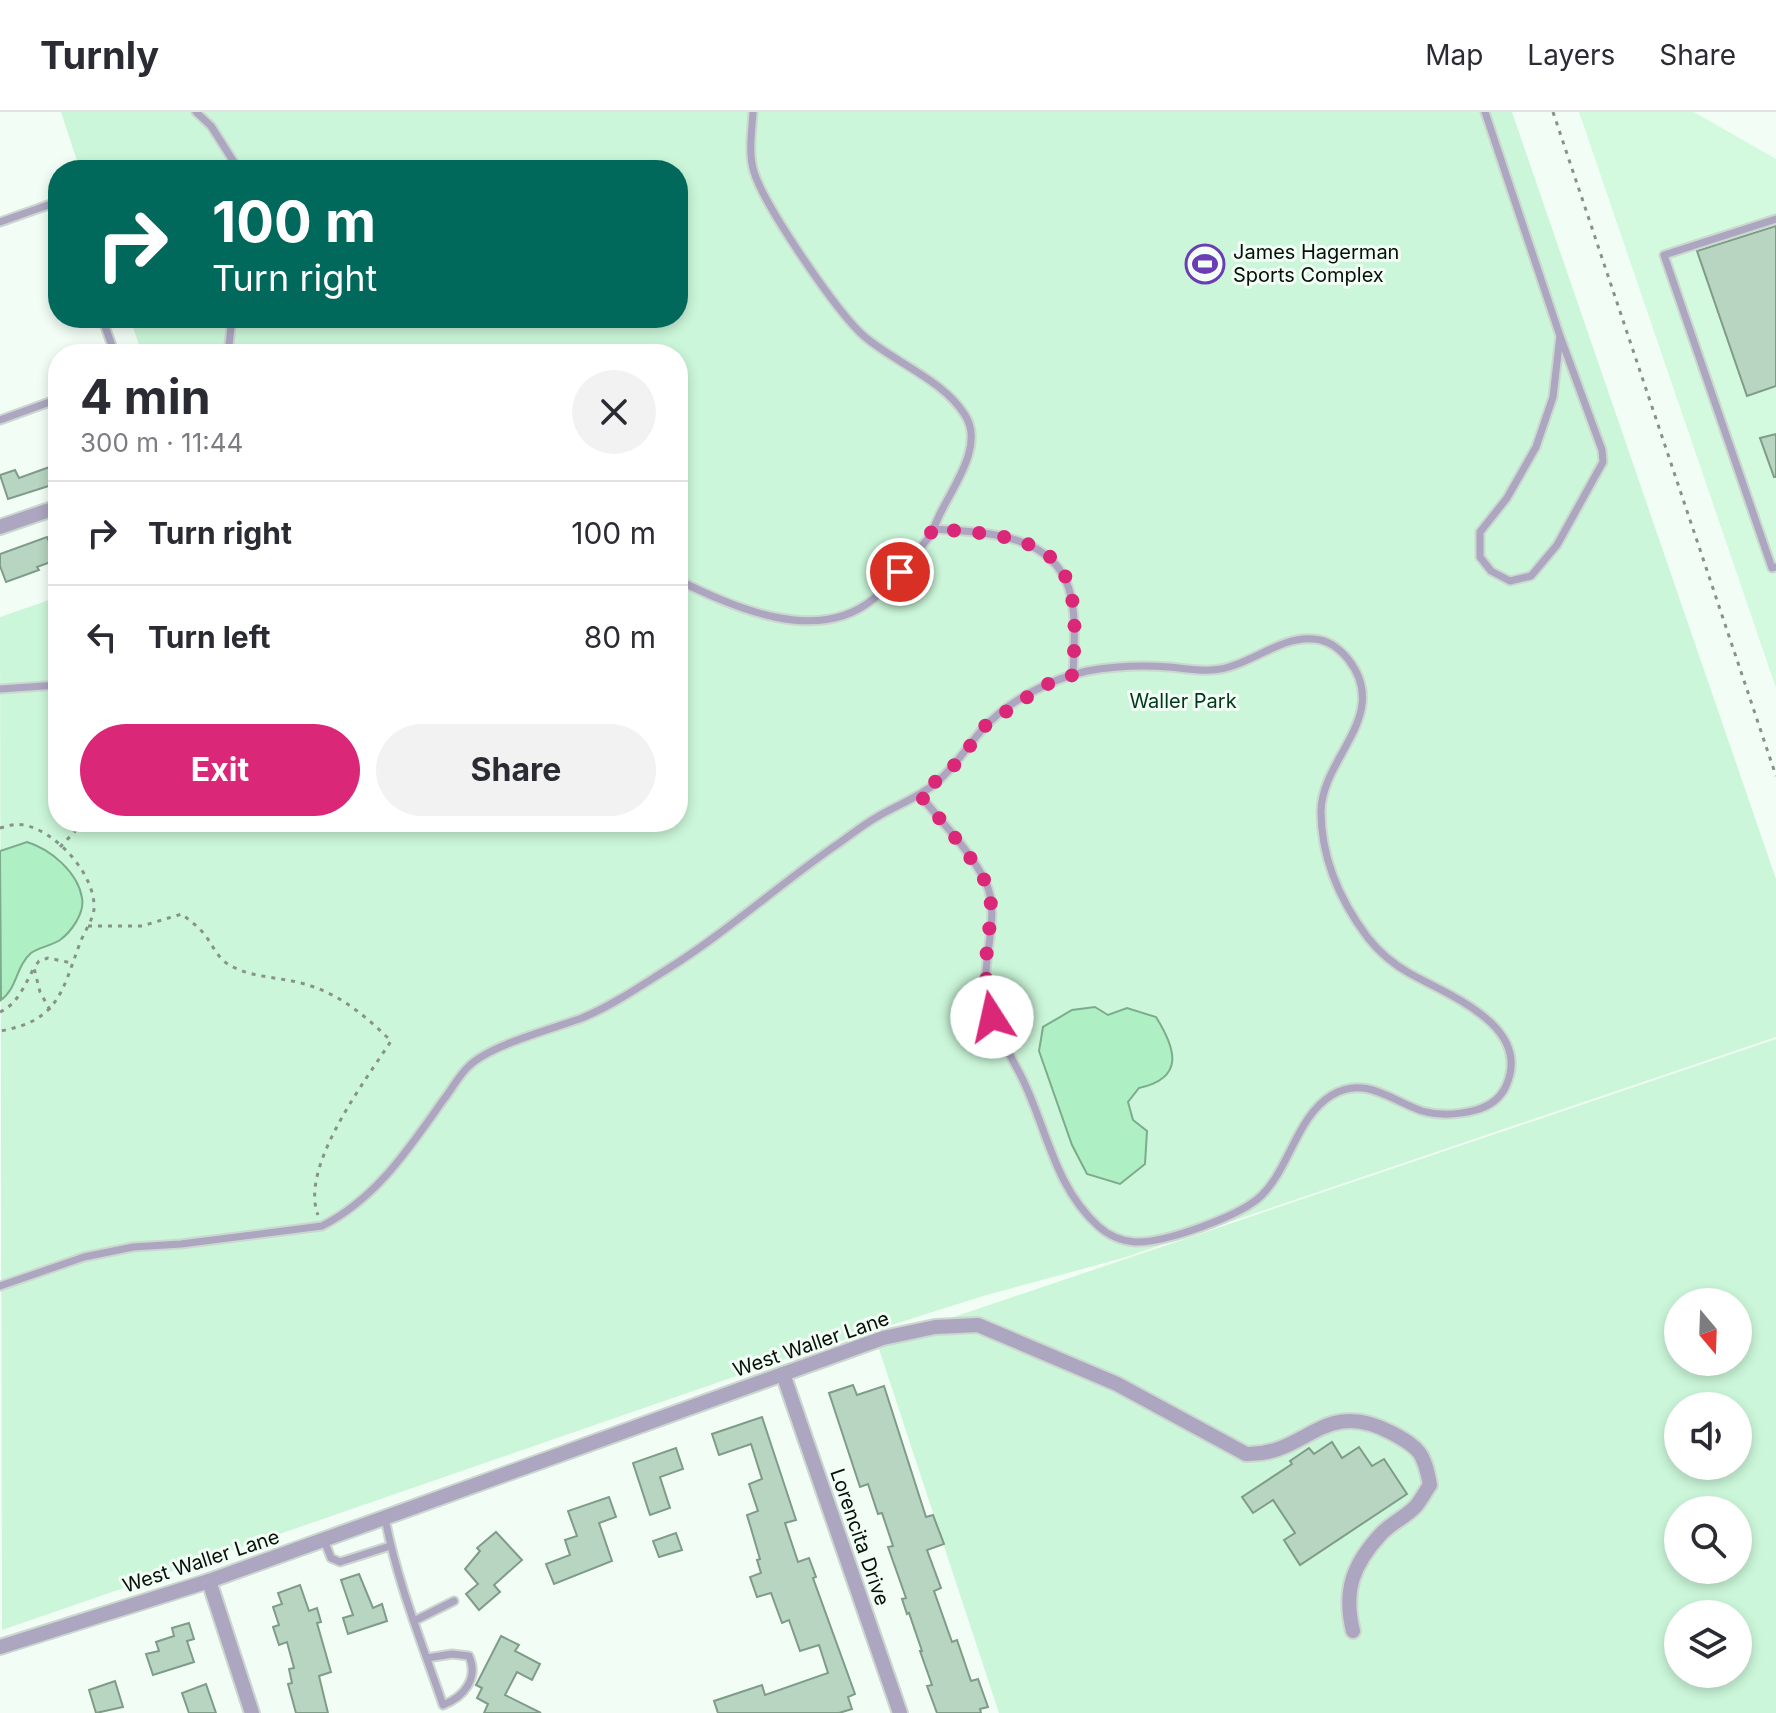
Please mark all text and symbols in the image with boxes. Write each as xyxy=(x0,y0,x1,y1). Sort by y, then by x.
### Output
text: Turnly xyxy=(40,32,159,78)
text: Map xyxy=(1425,38,1483,72)
text: Layers xyxy=(1527,38,1615,72)
text: Share xyxy=(1659,38,1736,72)
text: 100 m xyxy=(212,188,376,256)
icon: right xyxy=(80,192,184,296)
place label: James Hagerman Sports Complex xyxy=(1233,240,1399,287)
sports icon: James Hagerman Sports Complex xyxy=(1184,243,1226,285)
text: Turn right xyxy=(212,256,377,300)
text: 4 min xyxy=(80,367,211,426)
button: close xyxy=(572,370,656,454)
text: 300 m · 11:44 xyxy=(80,427,243,458)
icon: right xyxy=(80,511,124,555)
text: Turn right xyxy=(148,515,292,551)
text: 100 m xyxy=(571,515,656,551)
pin xyxy=(866,538,934,606)
icon: arrive xyxy=(878,550,922,594)
icon: left xyxy=(80,615,124,659)
text: Turn left xyxy=(148,619,270,655)
text: 80 m xyxy=(584,619,656,655)
park label: Waller Park xyxy=(1129,689,1237,713)
button: Exit xyxy=(80,724,360,816)
button: Share xyxy=(376,724,656,816)
position arrow xyxy=(950,975,1034,1059)
north arrow xyxy=(1664,1288,1752,1376)
map controls xyxy=(1664,1288,1752,1688)
street label: West Waller Lane xyxy=(730,1306,892,1382)
button: sound xyxy=(1664,1392,1752,1480)
street label: Lorencita Drive xyxy=(825,1465,895,1609)
button: search xyxy=(1664,1496,1752,1584)
street label: West Waller Lane xyxy=(120,1524,282,1598)
button: layers xyxy=(1664,1600,1752,1688)

